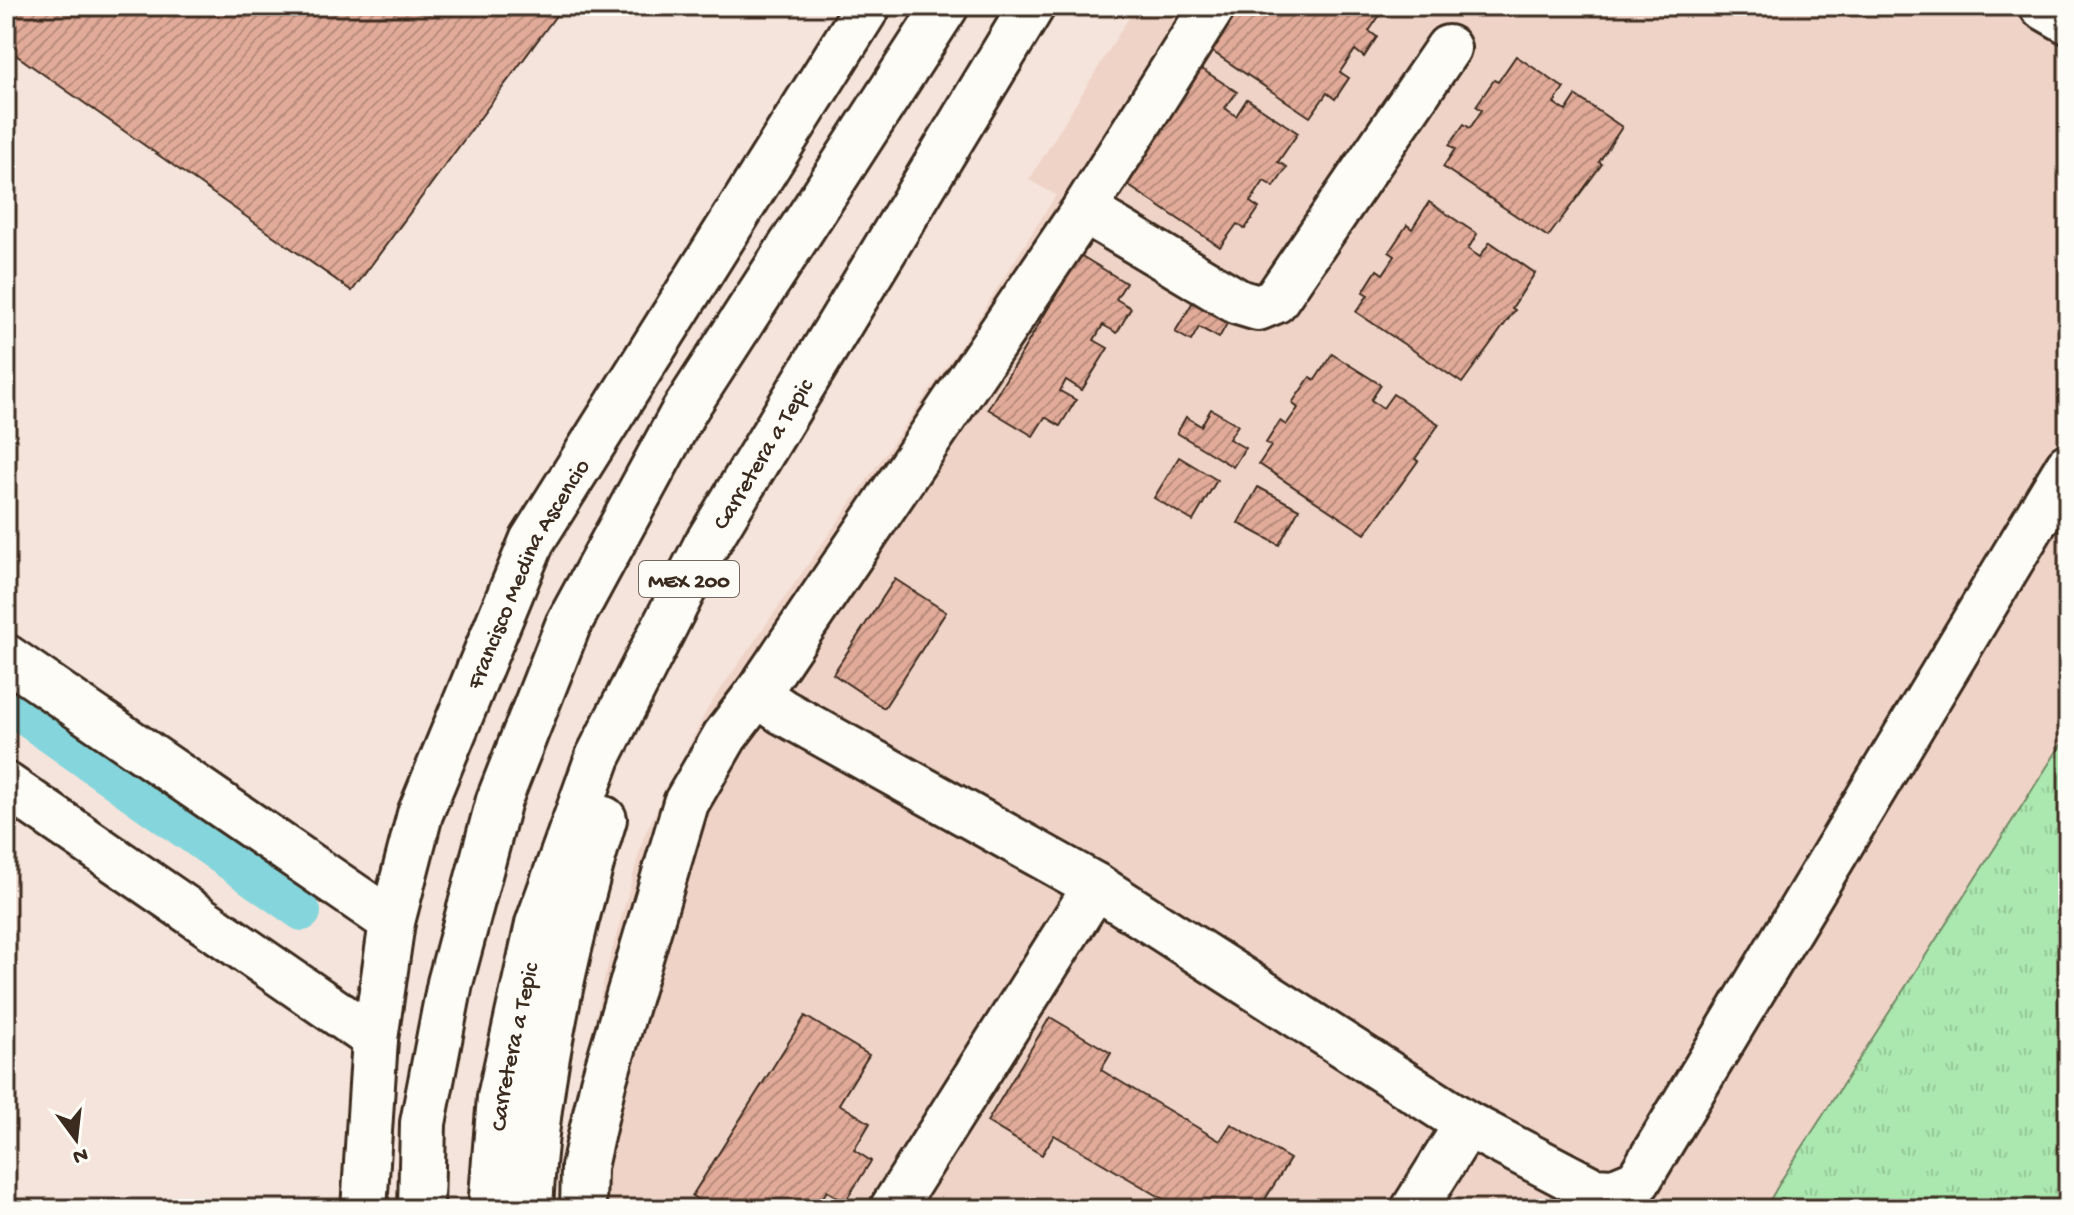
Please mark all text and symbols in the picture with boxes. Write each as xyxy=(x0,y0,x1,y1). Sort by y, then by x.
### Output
street label: Carretera a Tepic xyxy=(708,374,822,536)
street label: Francisco Medina Ascencio xyxy=(461,454,598,695)
road number: MEX 200 xyxy=(639,561,739,597)
street label: Carretera a Tepic xyxy=(486,960,547,1132)
north arrow xyxy=(36,1099,116,1179)
text: N xyxy=(70,1140,90,1169)

